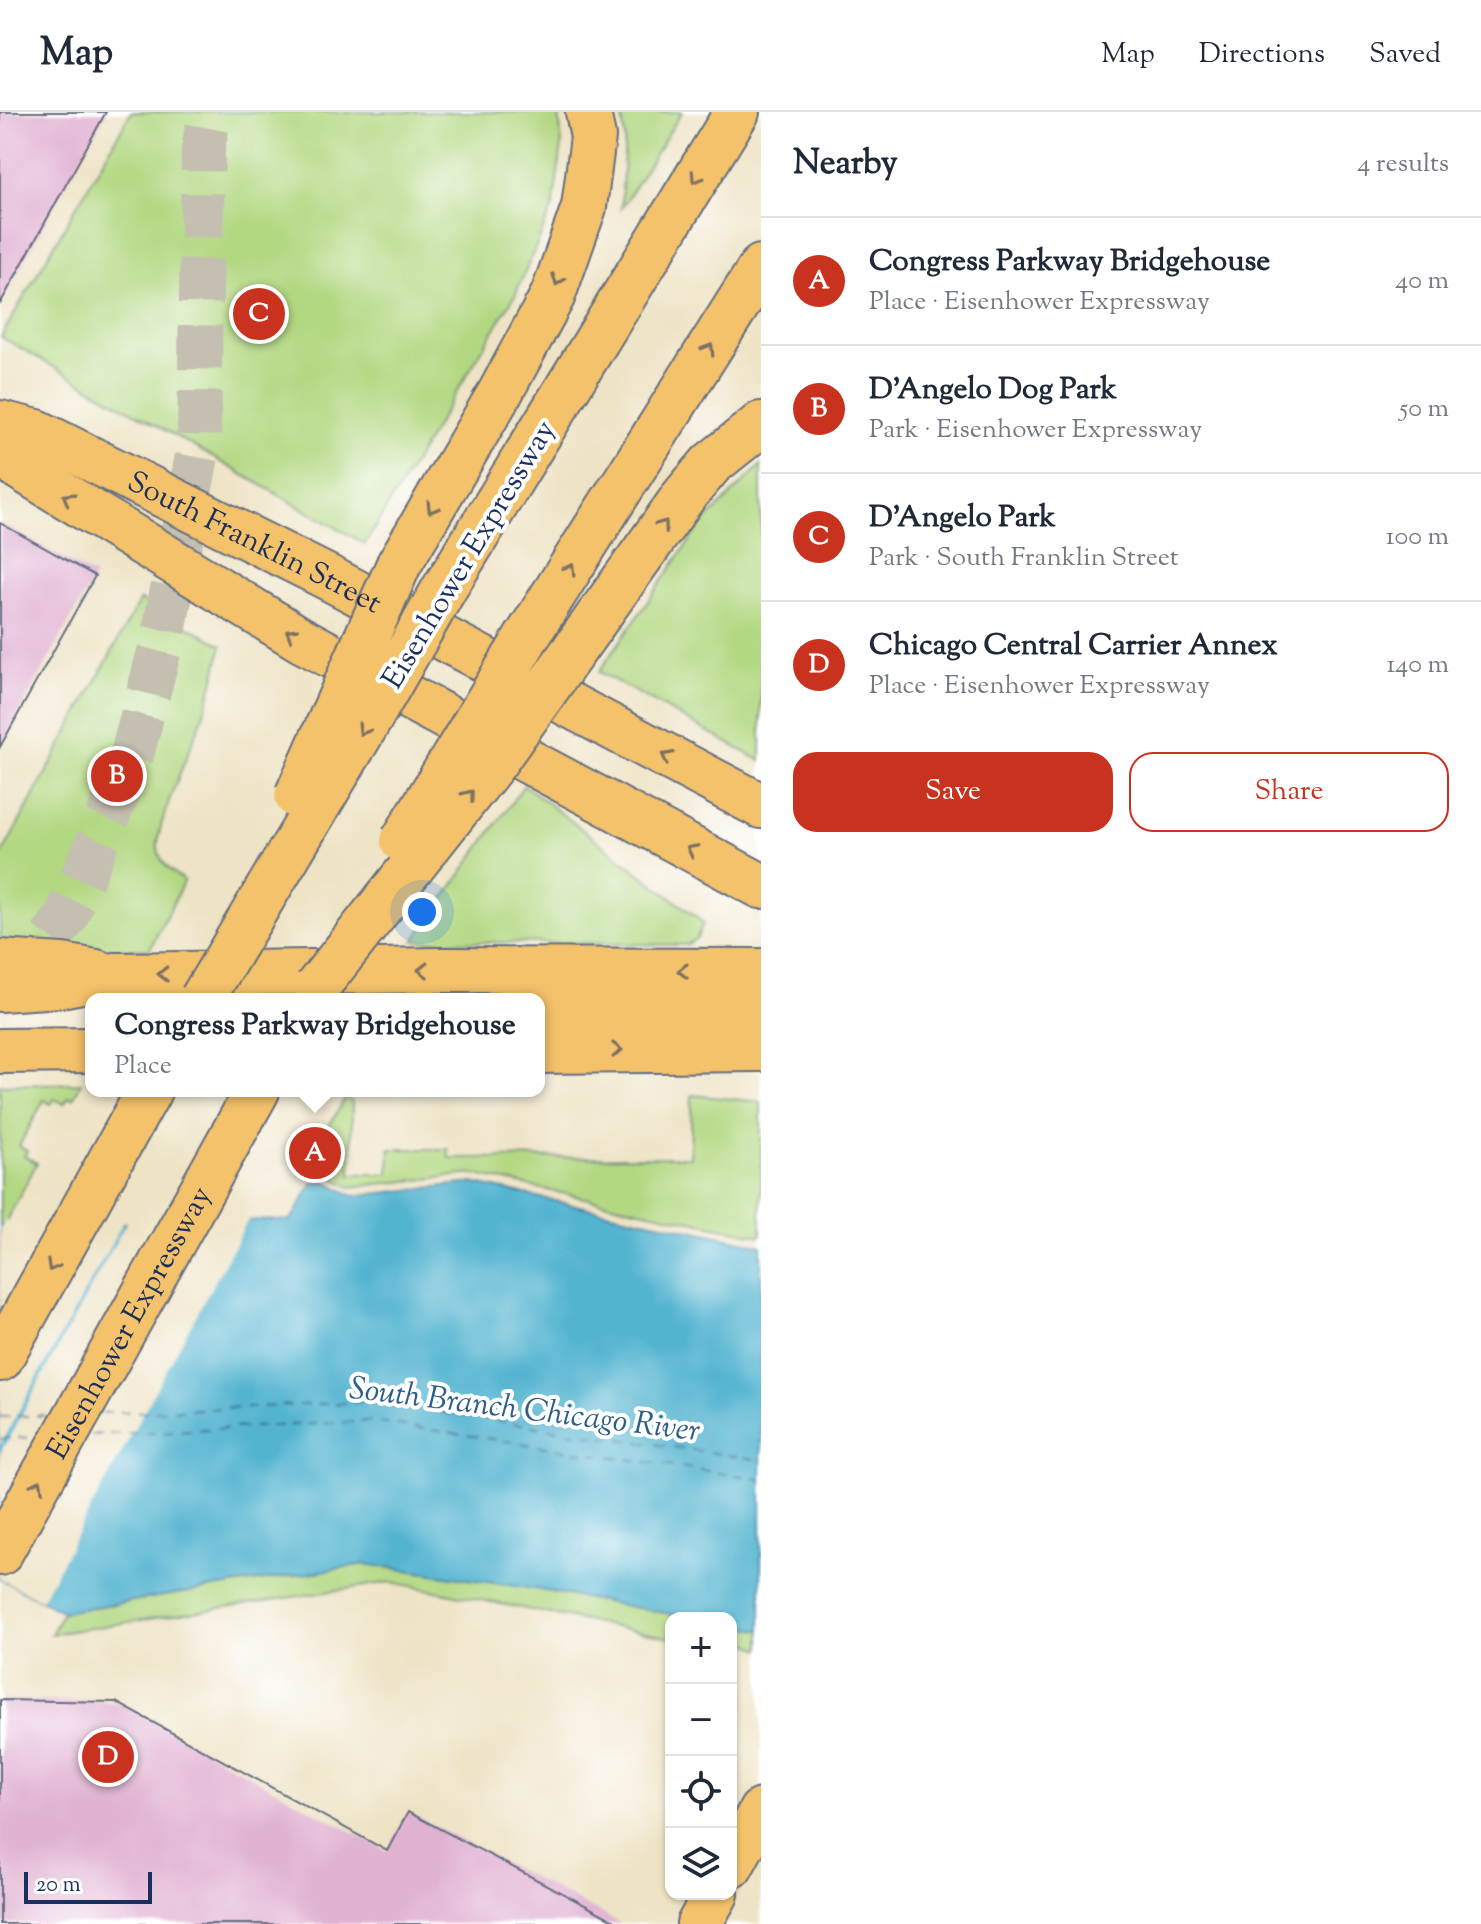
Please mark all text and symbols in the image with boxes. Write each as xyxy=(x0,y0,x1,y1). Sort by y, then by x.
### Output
text: Map xyxy=(40,28,113,82)
text: Map xyxy=(1101,35,1155,75)
text: Directions xyxy=(1199,35,1325,75)
text: Saved xyxy=(1369,35,1441,75)
text: Nearby xyxy=(793,140,898,189)
text: 4 results xyxy=(1357,146,1449,183)
one-way arrow xyxy=(691,170,706,184)
text: Congress Parkway Bridgehouse xyxy=(869,241,1270,284)
text: A xyxy=(808,263,830,300)
text: 40 m xyxy=(1395,263,1449,300)
one-way arrow xyxy=(551,272,568,286)
pin: C xyxy=(233,284,285,344)
text: Place · Eisenhower Expressway xyxy=(869,284,1210,321)
one-way arrow xyxy=(700,343,715,358)
text: D'Angelo Dog Park xyxy=(869,369,1117,412)
text: B xyxy=(811,391,827,428)
text: 50 m xyxy=(1399,391,1449,428)
text: Park · Eisenhower Expressway xyxy=(869,412,1202,449)
street label: Eisenhower Expressway xyxy=(373,413,568,698)
street label: South Franklin Street xyxy=(119,462,389,626)
one-way arrow xyxy=(62,493,77,508)
text: D'Angelo Park xyxy=(869,497,1056,540)
one-way arrow xyxy=(426,499,442,514)
text: C xyxy=(809,519,829,556)
text: 100 m xyxy=(1386,519,1449,556)
one-way arrow xyxy=(653,520,668,534)
text: Park · South Franklin Street xyxy=(869,540,1179,577)
one-way arrow xyxy=(560,563,575,578)
text: Chicago Central Carrier Annex xyxy=(869,625,1278,668)
one-way arrow xyxy=(285,627,300,643)
text: D xyxy=(809,647,829,684)
text: 140 m xyxy=(1386,647,1449,684)
text: Place · Eisenhower Expressway xyxy=(869,668,1210,705)
one-way arrow xyxy=(358,721,373,736)
pin: B xyxy=(91,746,143,806)
one-way arrow xyxy=(661,751,676,766)
button: Save xyxy=(793,752,1113,832)
button: Share xyxy=(1129,752,1449,832)
one-way arrow xyxy=(459,789,473,804)
one-way arrow xyxy=(686,844,700,860)
your location xyxy=(402,892,442,932)
one-way arrow xyxy=(416,961,429,979)
one-way arrow xyxy=(676,962,689,980)
one-way arrow xyxy=(156,965,169,983)
popup xyxy=(85,993,545,1097)
text: Congress Parkway Bridgehouse xyxy=(114,1005,516,1048)
one-way arrow xyxy=(611,1041,624,1059)
text: Place xyxy=(114,1048,172,1085)
pin: A xyxy=(289,1123,341,1183)
street label: Eisenhower Expressway xyxy=(37,1179,224,1468)
one-way arrow xyxy=(46,1257,61,1272)
water label: South Branch Chicago River xyxy=(347,1367,702,1455)
one-way arrow xyxy=(28,1479,44,1493)
map controls xyxy=(665,1612,737,1900)
button: + xyxy=(665,1612,737,1684)
button: − xyxy=(665,1684,737,1756)
pin: D xyxy=(82,1727,134,1787)
button: locate xyxy=(665,1756,737,1828)
button: layers xyxy=(665,1828,737,1900)
scale bar xyxy=(24,1868,152,1904)
text: 20 m xyxy=(36,1870,81,1902)

